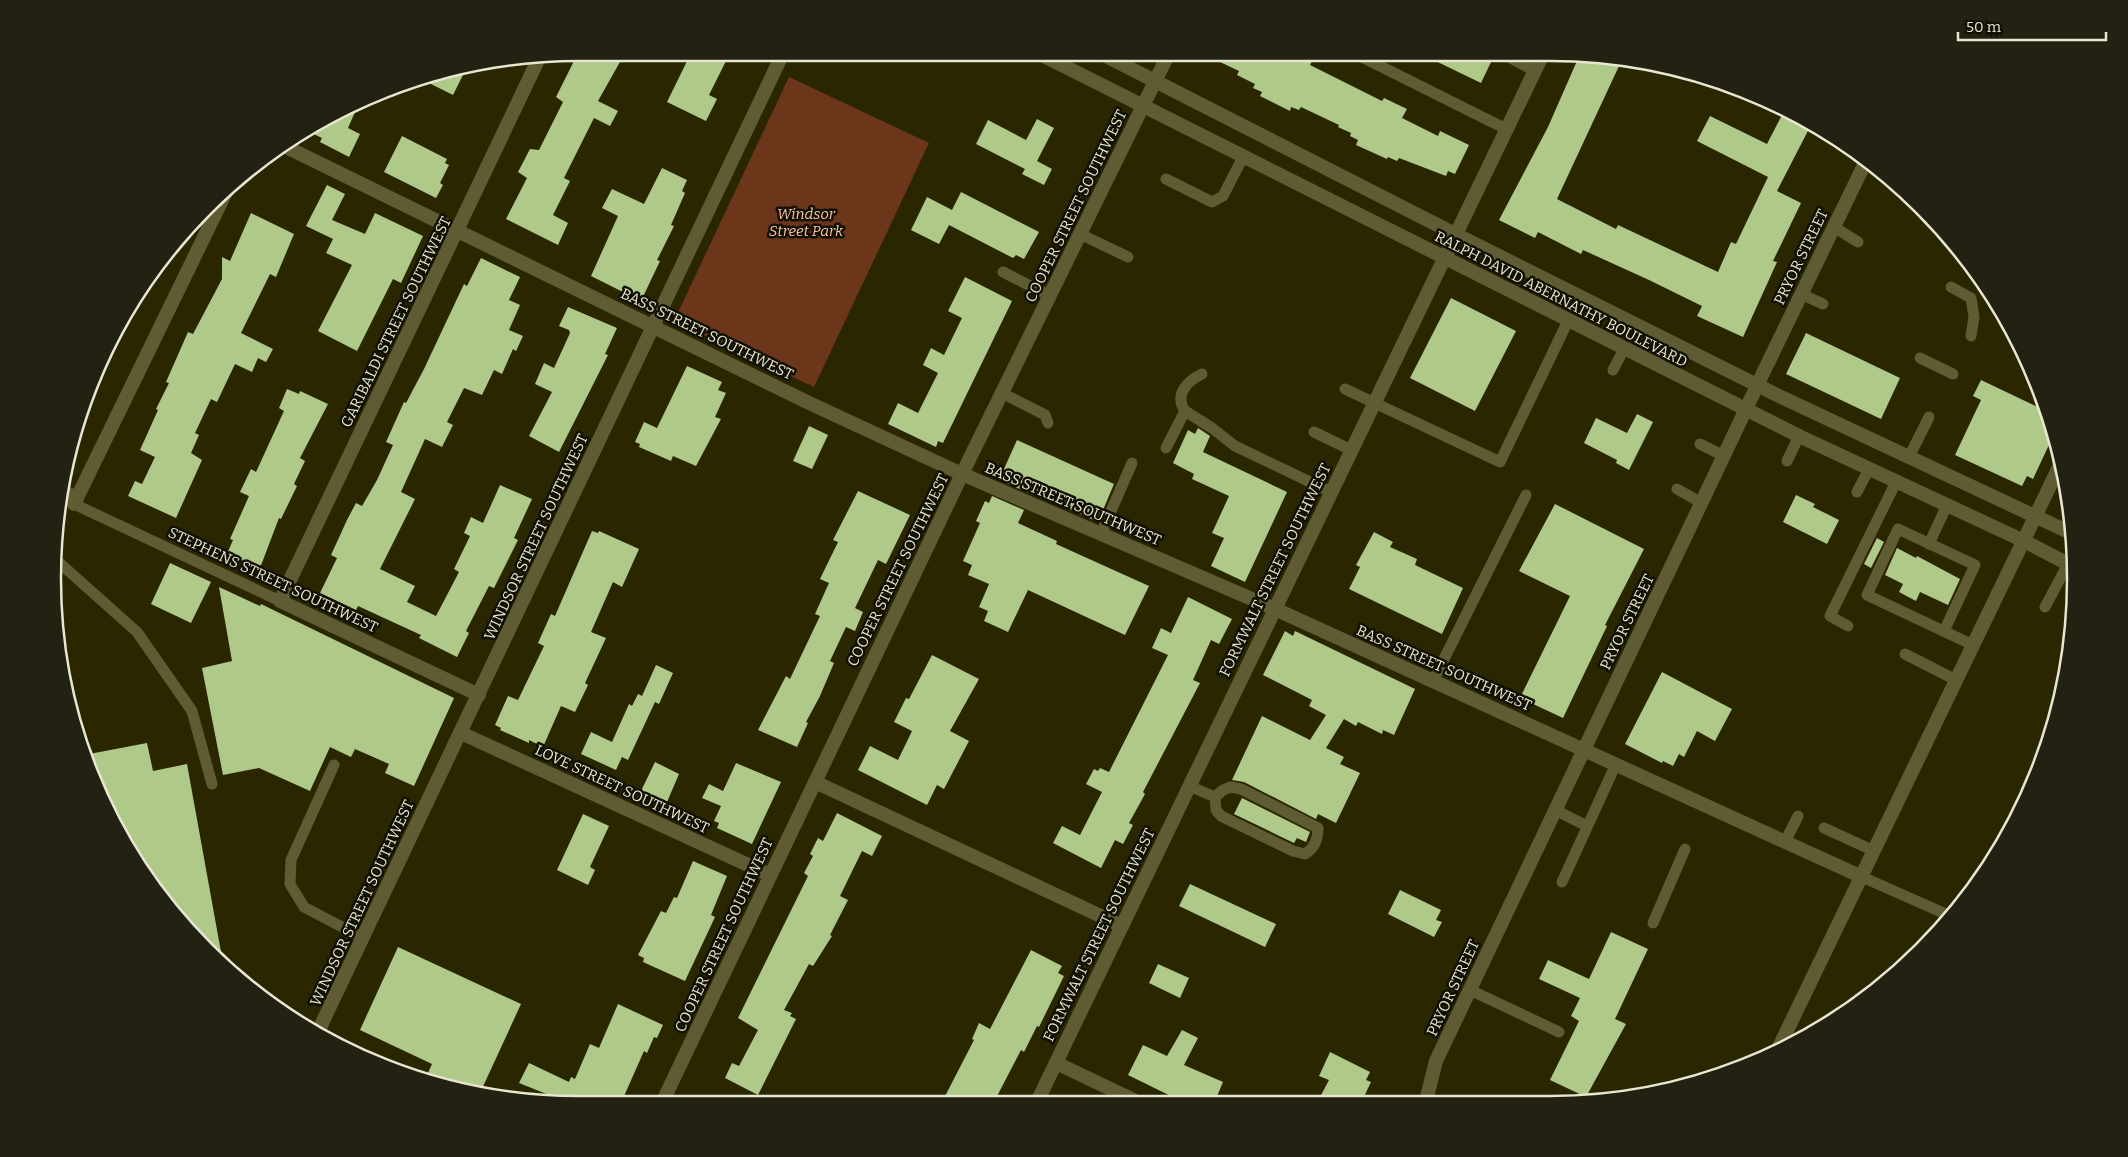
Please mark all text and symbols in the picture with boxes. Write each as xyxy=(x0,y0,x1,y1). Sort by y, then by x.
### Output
scale bar xyxy=(1958,10,2106,42)
text: 50 m xyxy=(1966,18,2002,36)
street label: COOPER STREET SOUTHWEST xyxy=(1021,107,1131,305)
park label: Windsor Street Park xyxy=(769,205,844,240)
street label: PRYOR STREET xyxy=(1770,206,1832,308)
street label: GARIBALDI STREET SOUTHWEST xyxy=(337,213,455,430)
street label: RALPH DAVID ABERNATHY BOULEVARD xyxy=(1432,227,1690,371)
street label: BASS STREET SOUTHWEST xyxy=(618,284,796,384)
street label: WINDSOR STREET SOUTHWEST xyxy=(480,431,592,643)
street label: BASS STREET SOUTHWEST xyxy=(982,459,1164,549)
street label: FORMWALT STREET SOUTHWEST xyxy=(1215,460,1335,680)
street label: COOPER STREET SOUTHWEST xyxy=(843,471,953,669)
street label: STEPHENS STREET SOUTHWEST xyxy=(165,523,381,637)
street label: PRYOR STREET xyxy=(1596,571,1658,673)
street label: BASS STREET SOUTHWEST xyxy=(1354,621,1535,715)
street label: LOVE STREET SOUTHWEST xyxy=(532,741,712,837)
street label: WINDSOR STREET SOUTHWEST xyxy=(306,797,418,1009)
street label: FORMWALT STREET SOUTHWEST xyxy=(1039,825,1159,1045)
street label: COOPER STREET SOUTHWEST xyxy=(671,835,777,1035)
street label: PRYOR STREET xyxy=(1423,937,1483,1039)

